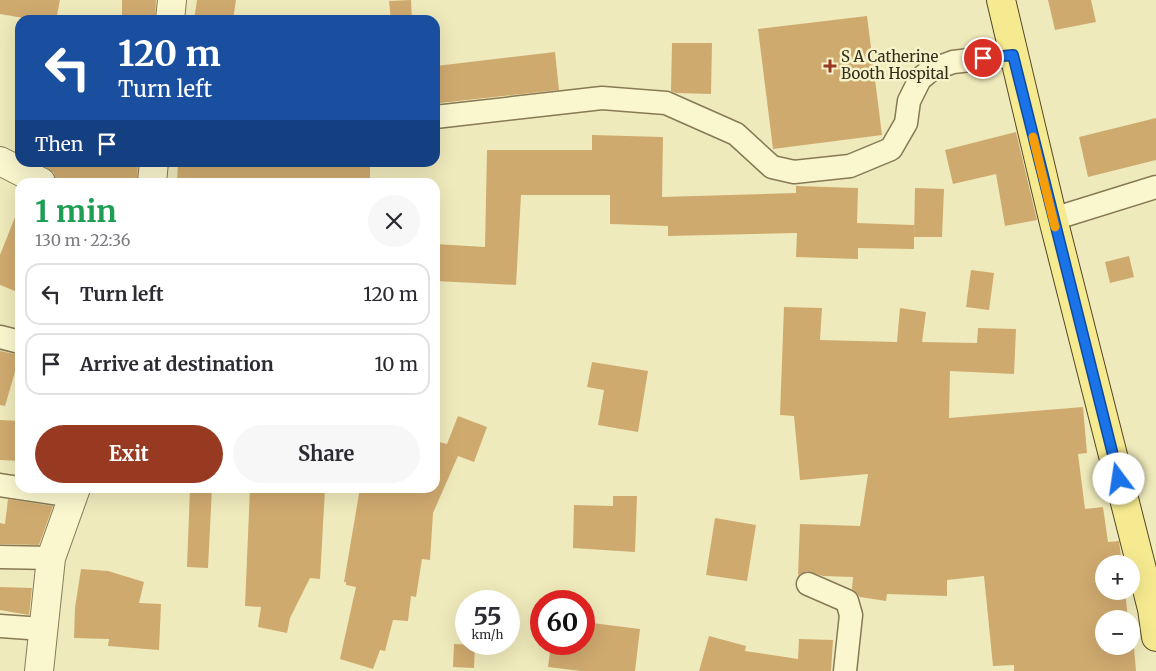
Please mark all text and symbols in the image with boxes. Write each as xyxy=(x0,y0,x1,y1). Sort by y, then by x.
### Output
text: 120 m xyxy=(118,32,221,76)
icon: left xyxy=(35,35,100,100)
pin xyxy=(962,37,1004,79)
icon: arrive xyxy=(969,44,997,72)
place label: S A Catherine Booth Hospital xyxy=(841,47,949,83)
marker: S A Catherine Booth Hospital xyxy=(823,59,837,73)
text: Turn left xyxy=(118,75,212,103)
icon: arrive xyxy=(93,130,121,158)
text: Then xyxy=(35,132,83,156)
text: 1 min xyxy=(35,192,117,230)
button: close xyxy=(368,195,420,247)
text: 130 m · 22:36 xyxy=(35,230,131,250)
icon: left xyxy=(37,280,65,308)
text: Turn left xyxy=(80,282,164,306)
text: 120 m xyxy=(363,282,418,306)
icon: arrive xyxy=(37,350,65,378)
text: Arrive at destination xyxy=(80,352,274,376)
text: 10 m xyxy=(375,352,418,376)
button: Exit xyxy=(35,425,223,483)
button: Share xyxy=(233,425,420,483)
position arrow xyxy=(1092,452,1144,504)
map controls xyxy=(1095,555,1140,655)
button: + xyxy=(1095,555,1140,600)
speed limit sign: 60 xyxy=(530,590,595,655)
text: 55 xyxy=(473,600,502,632)
button: − xyxy=(1095,610,1140,655)
text: km/h xyxy=(472,627,503,642)

